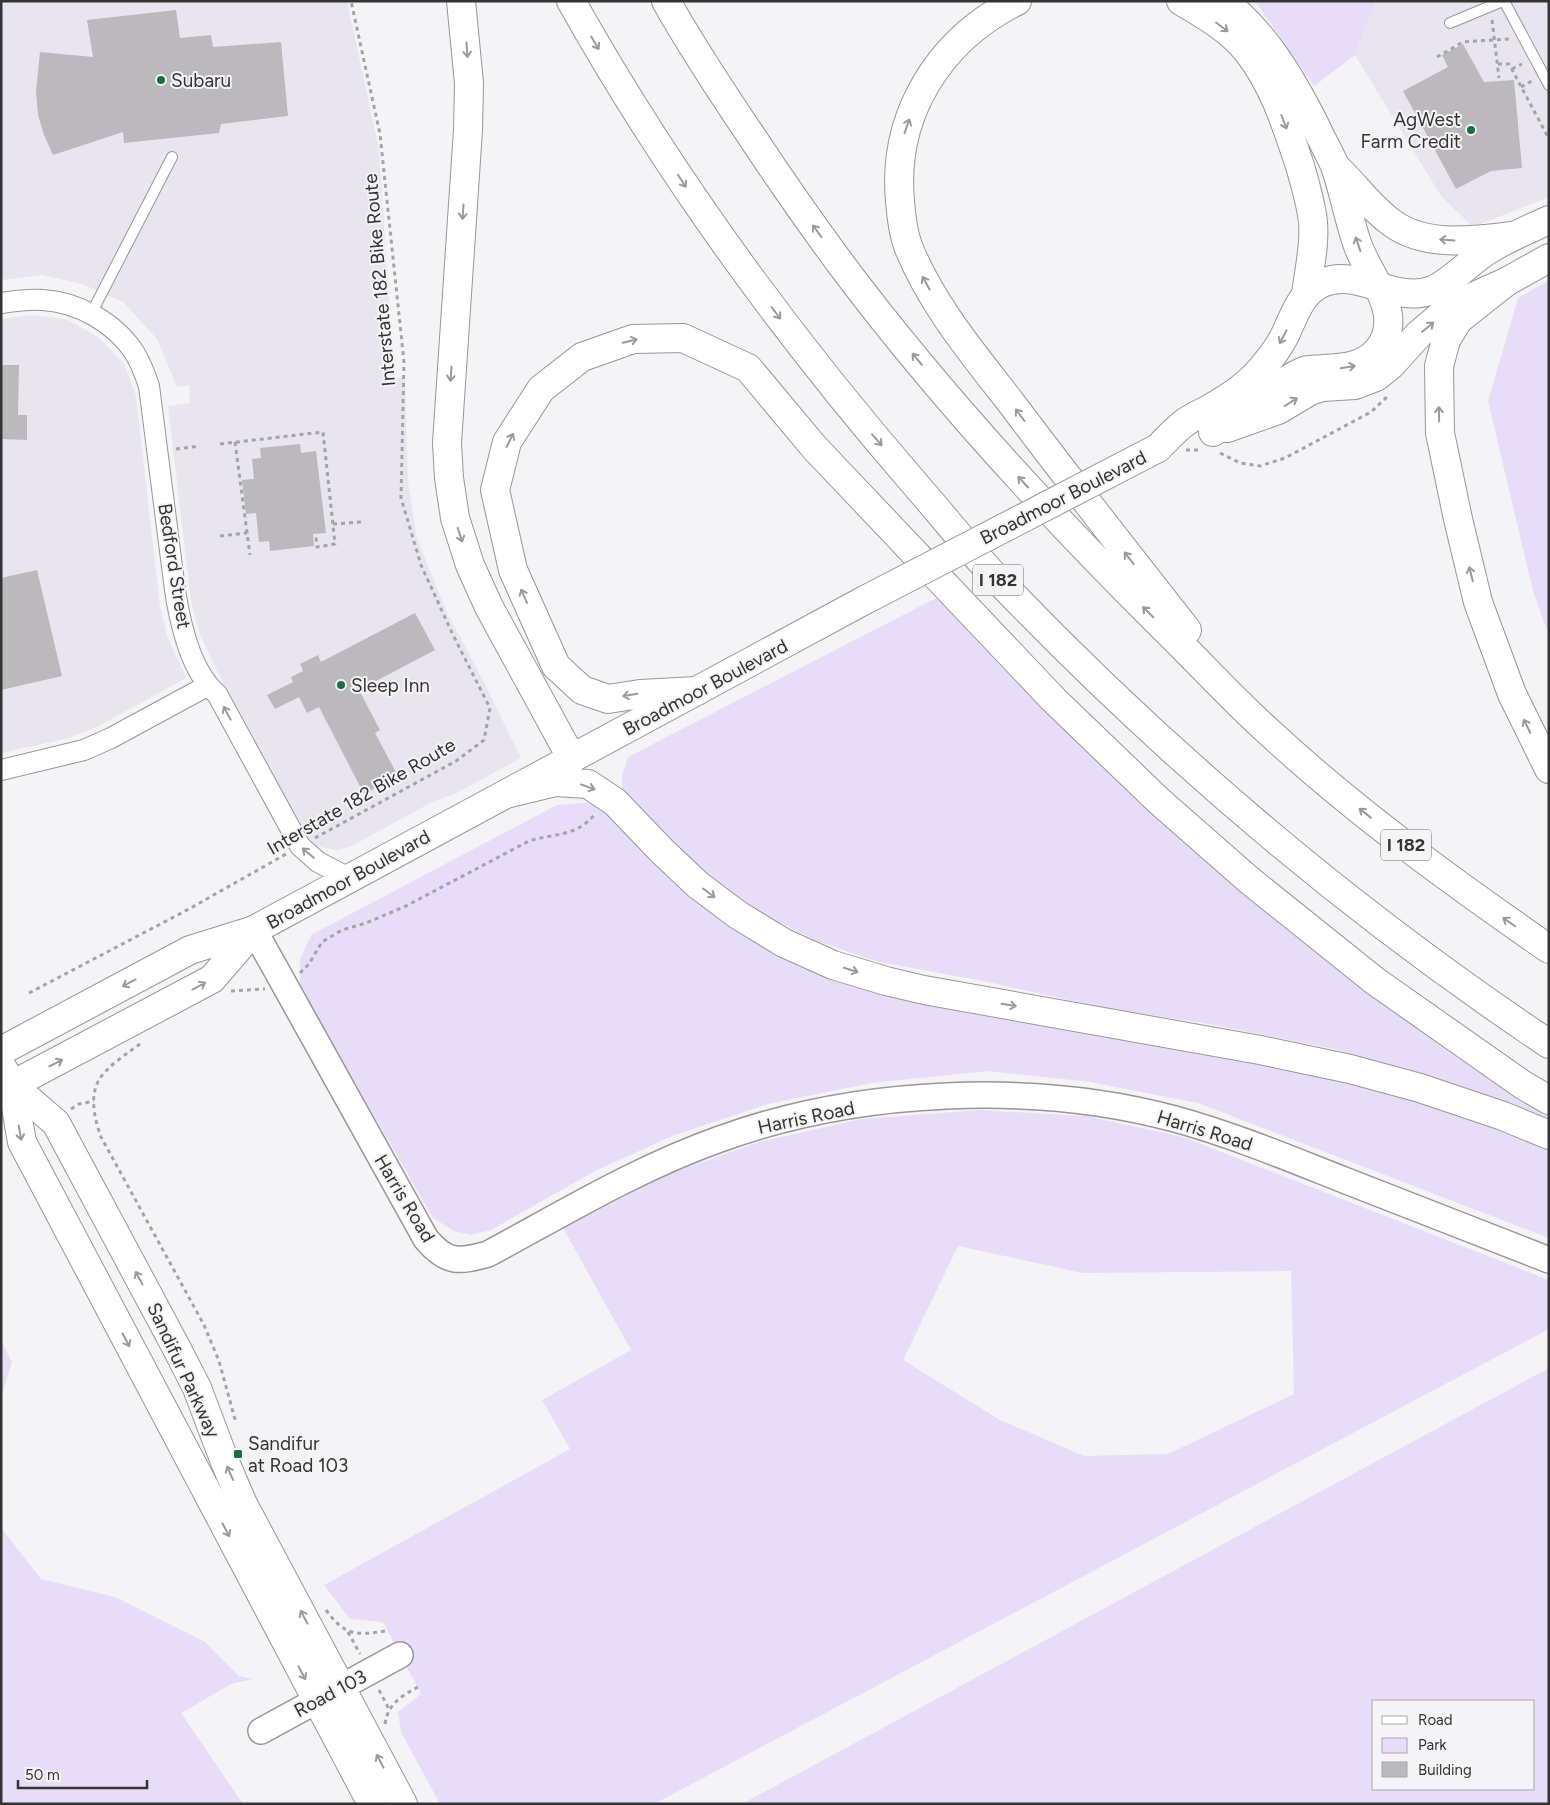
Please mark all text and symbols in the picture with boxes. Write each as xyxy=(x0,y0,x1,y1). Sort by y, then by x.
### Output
one-way arrow xyxy=(1215,22,1228,33)
one-way arrow xyxy=(591,36,601,50)
one-way arrow xyxy=(462,41,471,57)
place label: Subaru xyxy=(171,69,231,92)
marker: Subaru xyxy=(155,74,167,86)
place label: AgWest Farm Credit xyxy=(1361,108,1461,153)
one-way arrow xyxy=(1280,114,1289,129)
one-way arrow xyxy=(903,118,913,134)
marker: AgWest Farm Credit xyxy=(1465,124,1477,136)
street label: Interstate 182 Bike Route xyxy=(359,173,400,387)
one-way arrow xyxy=(677,173,687,187)
one-way arrow xyxy=(458,204,467,220)
one-way arrow xyxy=(812,224,822,238)
one-way arrow xyxy=(1439,235,1455,244)
one-way arrow xyxy=(1353,237,1362,252)
one-way arrow xyxy=(920,276,930,290)
one-way arrow xyxy=(771,306,782,319)
one-way arrow xyxy=(1421,322,1434,333)
one-way arrow xyxy=(1278,329,1287,344)
one-way arrow xyxy=(621,336,637,345)
one-way arrow xyxy=(911,353,922,366)
one-way arrow xyxy=(1339,361,1355,371)
one-way arrow xyxy=(447,366,456,382)
one-way arrow xyxy=(1283,397,1297,407)
one-way arrow xyxy=(1435,407,1444,423)
one-way arrow xyxy=(1015,408,1025,422)
one-way arrow xyxy=(505,433,515,448)
one-way arrow xyxy=(871,434,883,447)
street label: Broadmoor Boulevard xyxy=(976,446,1150,549)
one-way arrow xyxy=(1017,475,1029,488)
street label: Bedford Street xyxy=(153,502,196,630)
one-way arrow xyxy=(456,527,466,543)
one-way arrow xyxy=(1124,551,1135,564)
road number: I 182 xyxy=(973,564,1023,596)
one-way arrow xyxy=(1466,566,1475,582)
one-way arrow xyxy=(519,589,529,604)
one-way arrow xyxy=(1141,606,1154,618)
street label: Broadmoor Boulevard xyxy=(619,634,792,741)
place label: Sleep Inn xyxy=(351,674,430,697)
marker: Sleep Inn xyxy=(335,679,347,691)
one-way arrow xyxy=(623,691,639,701)
one-way arrow xyxy=(222,705,232,720)
one-way arrow xyxy=(1522,719,1531,734)
street label: Interstate 182 Bike Route xyxy=(263,733,459,860)
one-way arrow xyxy=(580,783,595,792)
one-way arrow xyxy=(1359,807,1372,818)
street label: Broadmoor Boulevard xyxy=(262,825,434,934)
road number: I 182 xyxy=(1381,830,1431,860)
one-way arrow xyxy=(301,847,314,858)
one-way arrow xyxy=(702,888,716,898)
one-way arrow xyxy=(1502,917,1516,927)
one-way arrow xyxy=(843,966,859,976)
one-way arrow xyxy=(122,979,137,988)
one-way arrow xyxy=(191,981,206,991)
one-way arrow xyxy=(1001,1001,1017,1011)
one-way arrow xyxy=(48,1058,63,1068)
street label: Harris Road xyxy=(756,1096,857,1139)
street label: Harris Road xyxy=(1154,1105,1255,1156)
one-way arrow xyxy=(16,1124,26,1140)
street label: Harris Road xyxy=(369,1150,440,1246)
one-way arrow xyxy=(134,1271,143,1286)
street label: Sandifur Parkway xyxy=(142,1299,225,1442)
one-way arrow xyxy=(121,1332,131,1346)
place label: Sandifur at Road 103 xyxy=(248,1432,348,1477)
marker: Sandifur at Road 103 xyxy=(232,1448,244,1460)
one-way arrow xyxy=(224,1466,234,1481)
one-way arrow xyxy=(221,1522,231,1537)
one-way arrow xyxy=(299,1610,309,1625)
street label: Road 103 xyxy=(290,1665,370,1722)
one-way arrow xyxy=(297,1666,307,1681)
legend xyxy=(1372,1700,1535,1790)
text: Road xyxy=(1418,1711,1453,1729)
text: Park xyxy=(1418,1736,1447,1754)
one-way arrow xyxy=(375,1753,385,1768)
scale bar xyxy=(18,1758,146,1790)
text: Building xyxy=(1418,1761,1472,1779)
text: 50 m xyxy=(25,1766,60,1784)

